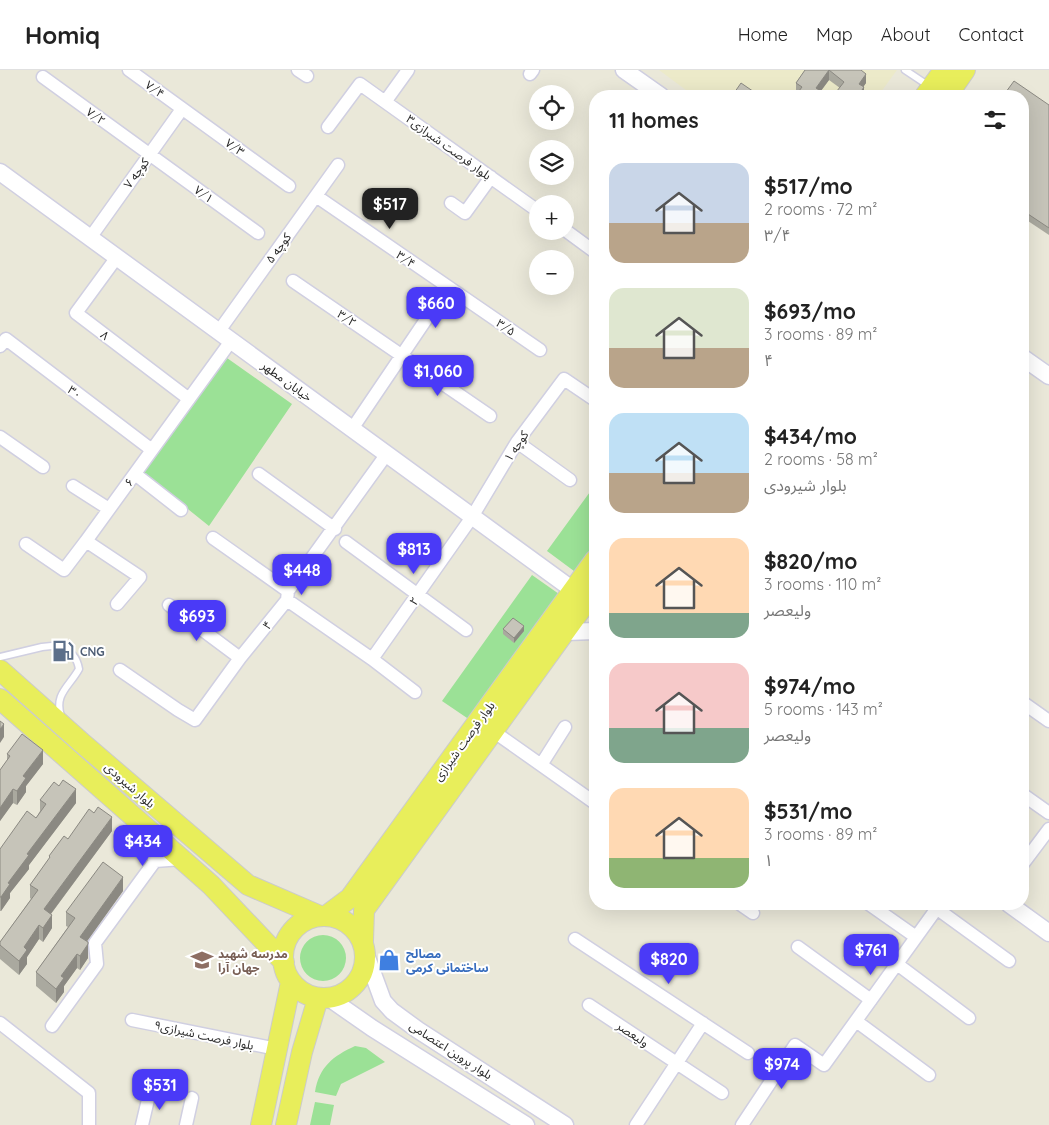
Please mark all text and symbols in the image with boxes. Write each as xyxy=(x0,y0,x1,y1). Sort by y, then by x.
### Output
text: Homiq xyxy=(25,20,100,50)
text: Home xyxy=(738,23,788,46)
text: Map xyxy=(816,23,853,46)
text: About xyxy=(881,23,931,46)
text: Contact xyxy=(959,23,1024,46)
street label: ۷/۴ xyxy=(143,77,167,101)
map controls xyxy=(529,85,574,295)
button: locate xyxy=(529,85,574,130)
street label: ۷/۲ xyxy=(84,104,108,128)
icon: filters xyxy=(981,106,1009,134)
text: 11 homes xyxy=(609,107,699,133)
street label: ۳بلوار فرصت شیرازی xyxy=(403,111,495,183)
street label: ۷/۳ xyxy=(223,135,248,159)
button: layers xyxy=(529,140,574,185)
street label: کوچه ۷ xyxy=(120,154,153,192)
text: $517/mo xyxy=(764,173,853,199)
street label: ۷/۱ xyxy=(192,182,216,206)
icon: home xyxy=(649,183,709,243)
pin: $517 xyxy=(360,188,420,230)
text: $517 xyxy=(373,194,407,214)
button: + xyxy=(529,195,574,240)
text: 2 rooms · 72 m² xyxy=(764,199,877,219)
text: ۳/۴ xyxy=(764,225,791,245)
street label: کوچه ۵ xyxy=(262,229,295,267)
street label: ۳/۴ xyxy=(394,247,418,271)
button: − xyxy=(529,250,574,295)
pin: $660 xyxy=(406,286,466,329)
text: $660 xyxy=(417,293,455,313)
text: $693/mo xyxy=(764,298,856,324)
street label: ۳/۲ xyxy=(335,306,359,330)
icon: home xyxy=(649,308,709,368)
street label: ۳/۵ xyxy=(494,315,518,339)
text: 3 rooms · 89 m² xyxy=(764,324,877,344)
street label: ۸ xyxy=(98,327,112,343)
text: ۴ xyxy=(764,350,773,370)
pin: $1,060 xyxy=(397,354,479,397)
street label: خیابان مطهر xyxy=(258,357,315,404)
text: $1,060 xyxy=(414,361,462,381)
street label: ۳۰ xyxy=(65,382,85,402)
text: $434/mo xyxy=(764,423,857,449)
street label: کوچه ۱ xyxy=(501,427,533,465)
icon: home xyxy=(649,433,709,493)
text: 2 rooms · 58 m² xyxy=(764,449,878,469)
street label: ۶ xyxy=(121,475,137,489)
text: بلوار شیرودی xyxy=(764,475,847,495)
pin: $813 xyxy=(384,532,444,575)
text: $813 xyxy=(397,539,431,559)
text: $820/mo xyxy=(764,548,857,574)
pin: $448 xyxy=(272,554,332,596)
icon: home xyxy=(649,558,709,618)
text: $448 xyxy=(283,560,321,580)
text: 3 rooms · 110 m² xyxy=(764,574,881,594)
street label: ۲ xyxy=(406,594,422,608)
pin: $693 xyxy=(167,600,227,642)
text: ولیعصر xyxy=(764,600,811,620)
text: $693 xyxy=(179,606,215,626)
street label: ۴ xyxy=(259,618,275,632)
fuel station icon: CNG xyxy=(50,638,76,664)
place label: CNG xyxy=(80,644,105,659)
text: $974/mo xyxy=(764,673,855,699)
icon: home xyxy=(649,683,709,743)
street label: بلوار فرصت شیرازی xyxy=(430,698,498,784)
text: 5 rooms · 143 m² xyxy=(764,699,883,719)
text: ولیعصر xyxy=(764,725,811,745)
street label: بلوار شیرودی xyxy=(102,759,158,811)
text: $531/mo xyxy=(764,798,852,824)
icon: home xyxy=(649,808,709,868)
pin: $434 xyxy=(113,824,173,867)
text: 3 rooms · 89 m² xyxy=(764,824,877,844)
text: $434 xyxy=(125,831,161,851)
text: ۱ xyxy=(764,850,773,870)
pin: $761 xyxy=(841,934,901,976)
text: $761 xyxy=(855,940,887,960)
pin: $820 xyxy=(639,942,699,985)
place label: مدرسه شهید جهان آرا xyxy=(218,946,288,975)
place label: مصالح ساختمانی کرمی xyxy=(406,946,489,975)
school or university icon: مدرسه شهید جهان آرا xyxy=(189,947,215,973)
shop icon: مصالح ساختمانی کرمی xyxy=(376,947,402,973)
text: $820 xyxy=(650,949,688,969)
street label: ۹بلوار فرصت شیرازی xyxy=(153,1017,255,1053)
street label: ولیعصر xyxy=(613,1017,652,1050)
street label: بلوار پروین اعتصامی xyxy=(406,1018,495,1083)
pin: $974 xyxy=(752,1048,812,1090)
text: $974 xyxy=(764,1054,800,1074)
pin: $531 xyxy=(130,1068,190,1111)
text: $531 xyxy=(143,1075,177,1095)

